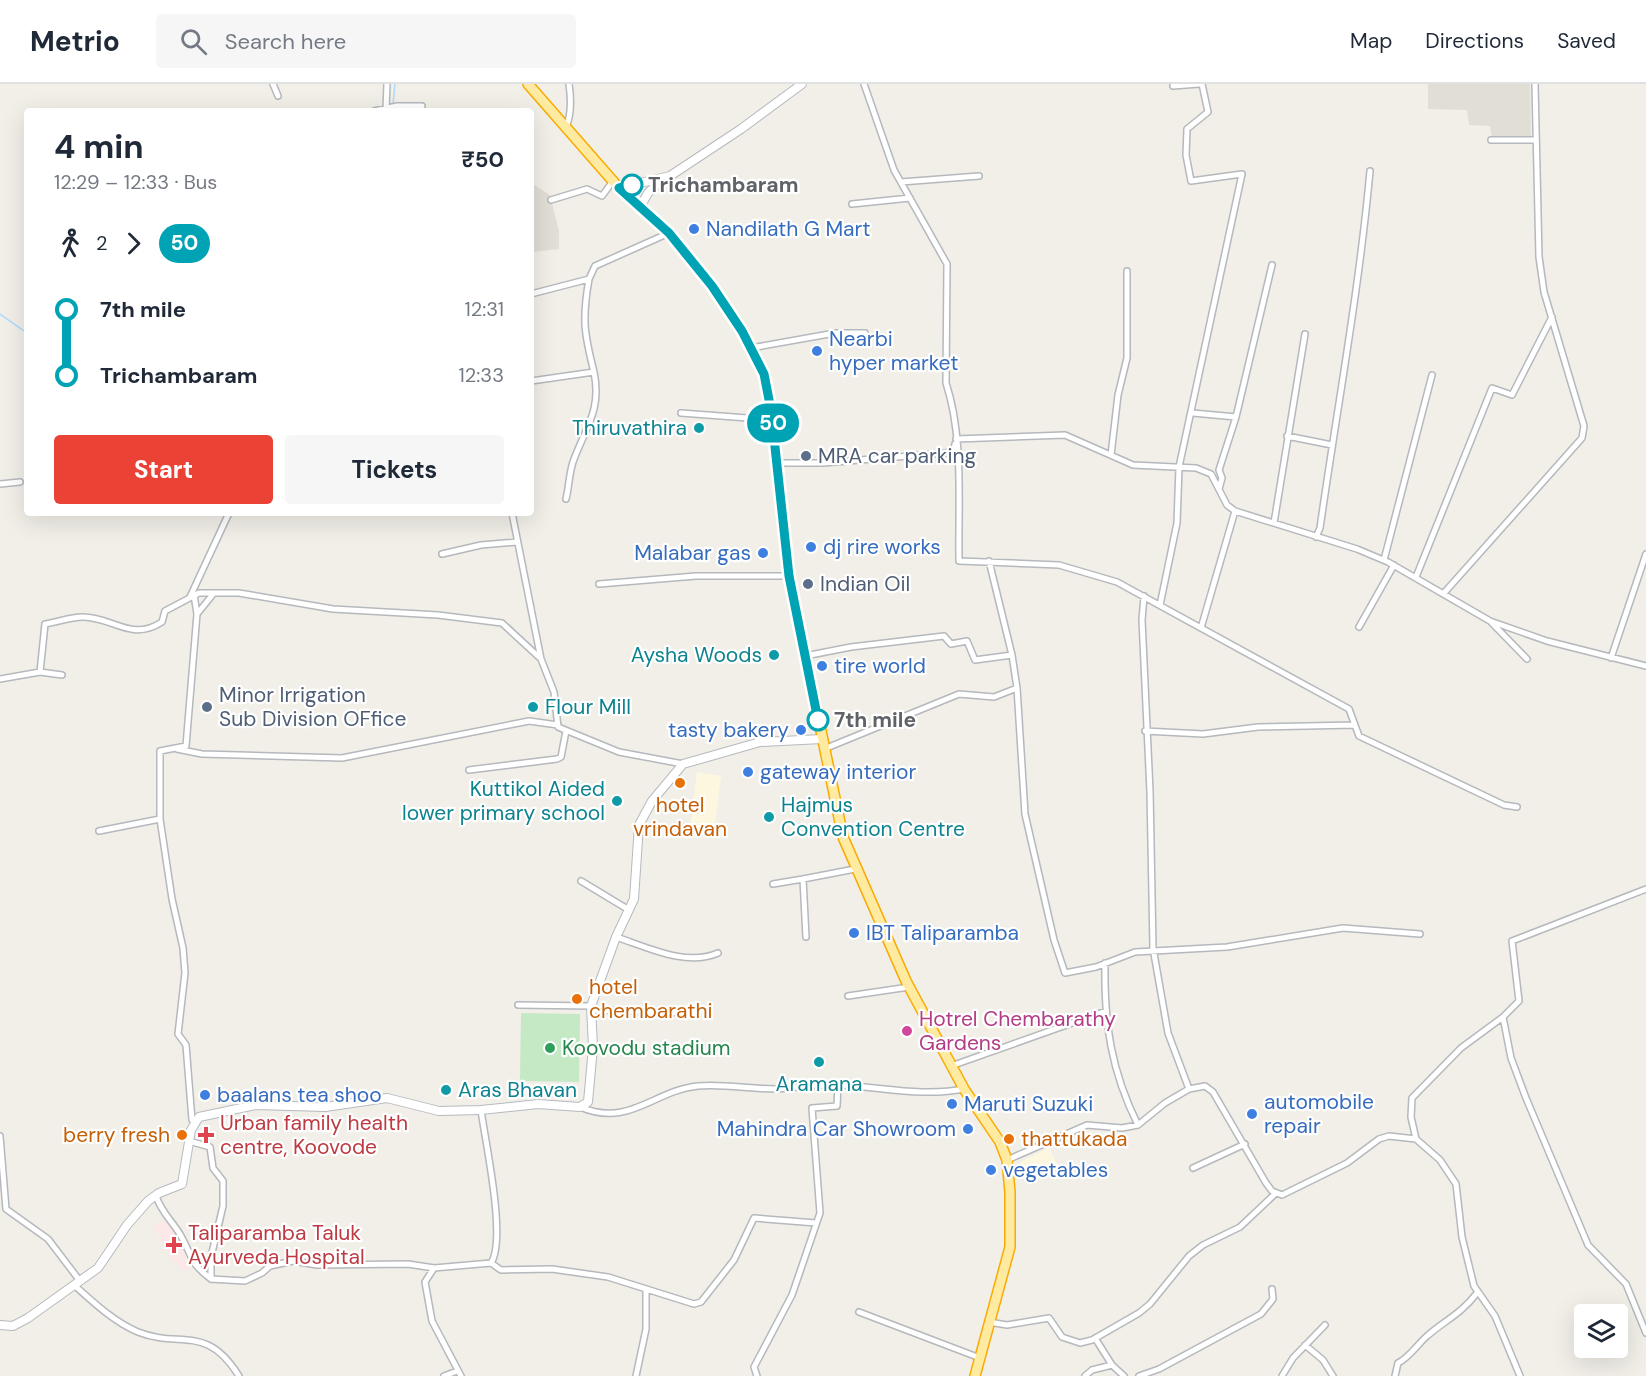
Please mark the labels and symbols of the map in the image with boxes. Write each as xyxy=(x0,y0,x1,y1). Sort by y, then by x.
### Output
place label: Trichambaram xyxy=(648,171,798,199)
marker: Trichambaram xyxy=(621,174,643,196)
place label: Nandilath G Mart xyxy=(706,215,871,243)
marker: Nandilath G Mart xyxy=(687,222,701,236)
place label: Nearbi hyper market xyxy=(829,325,958,377)
marker: Nearbi hyper market xyxy=(810,344,824,358)
line badge: 50 xyxy=(746,404,800,442)
place label: Thiruvathira xyxy=(572,414,687,442)
marker: Thiruvathira xyxy=(692,421,706,435)
place label: MRA car parking xyxy=(818,442,976,470)
marker: MRA car parking xyxy=(799,449,813,463)
place label: dj rire works xyxy=(823,533,941,561)
place label: Malabar gas xyxy=(634,539,751,567)
marker: dj rire works xyxy=(804,540,818,554)
marker: Malabar gas xyxy=(756,546,770,560)
place label: Indian Oil xyxy=(820,570,910,598)
marker: Indian Oil xyxy=(801,577,815,591)
place label: Aysha Woods xyxy=(631,641,762,669)
marker: Aysha Woods xyxy=(767,648,781,662)
place label: tire world xyxy=(834,652,926,680)
marker: tire world xyxy=(815,659,829,673)
place label: Minor Irrigation Sub Division OFfice xyxy=(219,681,407,733)
place label: Flour Mill xyxy=(545,693,631,721)
marker: Minor Irrigation Sub Division OFfice xyxy=(200,700,214,714)
marker: Flour Mill xyxy=(526,700,540,714)
place label: 7th mile xyxy=(834,706,916,734)
marker: 7th mile xyxy=(807,709,829,731)
place label: tasty bakery xyxy=(668,716,789,744)
marker: tasty bakery xyxy=(794,723,808,737)
place label: gateway interior xyxy=(760,758,917,786)
marker: gateway interior xyxy=(741,765,755,779)
place label: Kuttikol Aided lower primary school xyxy=(402,775,605,827)
marker: hotel vrindavan xyxy=(673,776,687,790)
place label: hotel vrindavan xyxy=(633,791,727,843)
place label: Hajmus Convention Centre xyxy=(781,791,965,843)
marker: Kuttikol Aided lower primary school xyxy=(610,794,624,808)
marker: Hajmus Convention Centre xyxy=(762,810,776,824)
place label: IBT Taliparamba xyxy=(866,919,1019,947)
marker: IBT Taliparamba xyxy=(847,926,861,940)
place label: hotel chembarathi xyxy=(589,973,713,1025)
marker: hotel chembarathi xyxy=(570,992,584,1006)
place label: Hotrel Chembarathy Gardens xyxy=(919,1005,1116,1057)
marker: Hotrel Chembarathy Gardens xyxy=(900,1024,914,1038)
place label: Koovodu stadium xyxy=(562,1034,730,1062)
marker: Koovodu stadium xyxy=(543,1041,557,1055)
marker: Aramana xyxy=(812,1055,826,1069)
place label: Aramana xyxy=(776,1070,862,1098)
place label: Aras Bhavan xyxy=(458,1076,577,1104)
place label: baalans tea shoo xyxy=(217,1081,382,1109)
marker: Aras Bhavan xyxy=(439,1083,453,1097)
marker: baalans tea shoo xyxy=(198,1088,212,1102)
place label: automobile repair xyxy=(1264,1088,1374,1140)
place label: Maruti Suzuki xyxy=(964,1090,1093,1118)
marker: Maruti Suzuki xyxy=(945,1097,959,1111)
marker: automobile repair xyxy=(1245,1107,1259,1121)
place label: Urban family health centre, Koovode xyxy=(220,1109,408,1161)
place label: Mahindra Car Showroom xyxy=(717,1115,956,1143)
place label: berry fresh xyxy=(63,1121,170,1149)
marker: Mahindra Car Showroom xyxy=(961,1122,975,1136)
place label: thattukada xyxy=(1021,1125,1127,1153)
marker: Urban family health centre, Koovode xyxy=(197,1126,215,1144)
marker: berry fresh xyxy=(175,1128,189,1142)
marker: thattukada xyxy=(1002,1132,1016,1146)
place label: vegetables xyxy=(1003,1156,1108,1184)
marker: vegetables xyxy=(984,1163,998,1177)
place label: Taliparamba Taluk Ayurveda Hospital xyxy=(188,1219,365,1271)
marker: Taliparamba Taluk Ayurveda Hospital xyxy=(165,1236,183,1254)

